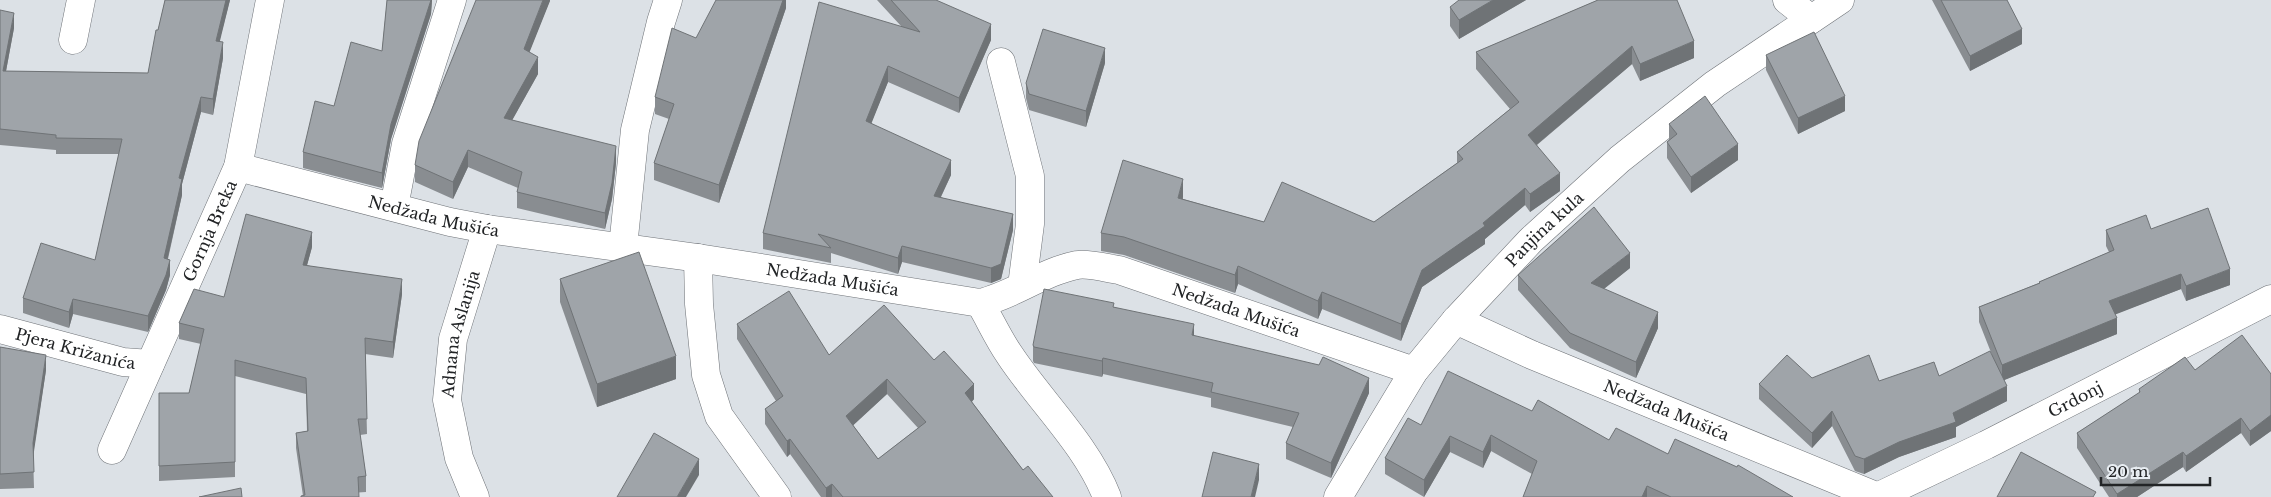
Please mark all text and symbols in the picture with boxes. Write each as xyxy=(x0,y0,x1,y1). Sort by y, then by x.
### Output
street label: Gornja Breka xyxy=(178,177,241,285)
street label: Panjina kula xyxy=(1501,187,1587,271)
street label: Nedžada Mušića xyxy=(366,191,501,241)
street label: Nedžada Mušića xyxy=(765,259,900,300)
street label: Adnana Aslanija xyxy=(437,268,484,400)
street label: Nedžada Mušića xyxy=(1170,279,1303,341)
street label: Pjera Križanića xyxy=(13,324,136,373)
street label: Nedžada Mušića xyxy=(1601,376,1732,445)
street label: Grdonj xyxy=(2045,377,2106,422)
scale bar xyxy=(2101,454,2210,486)
text: 20 m xyxy=(2108,462,2148,481)

